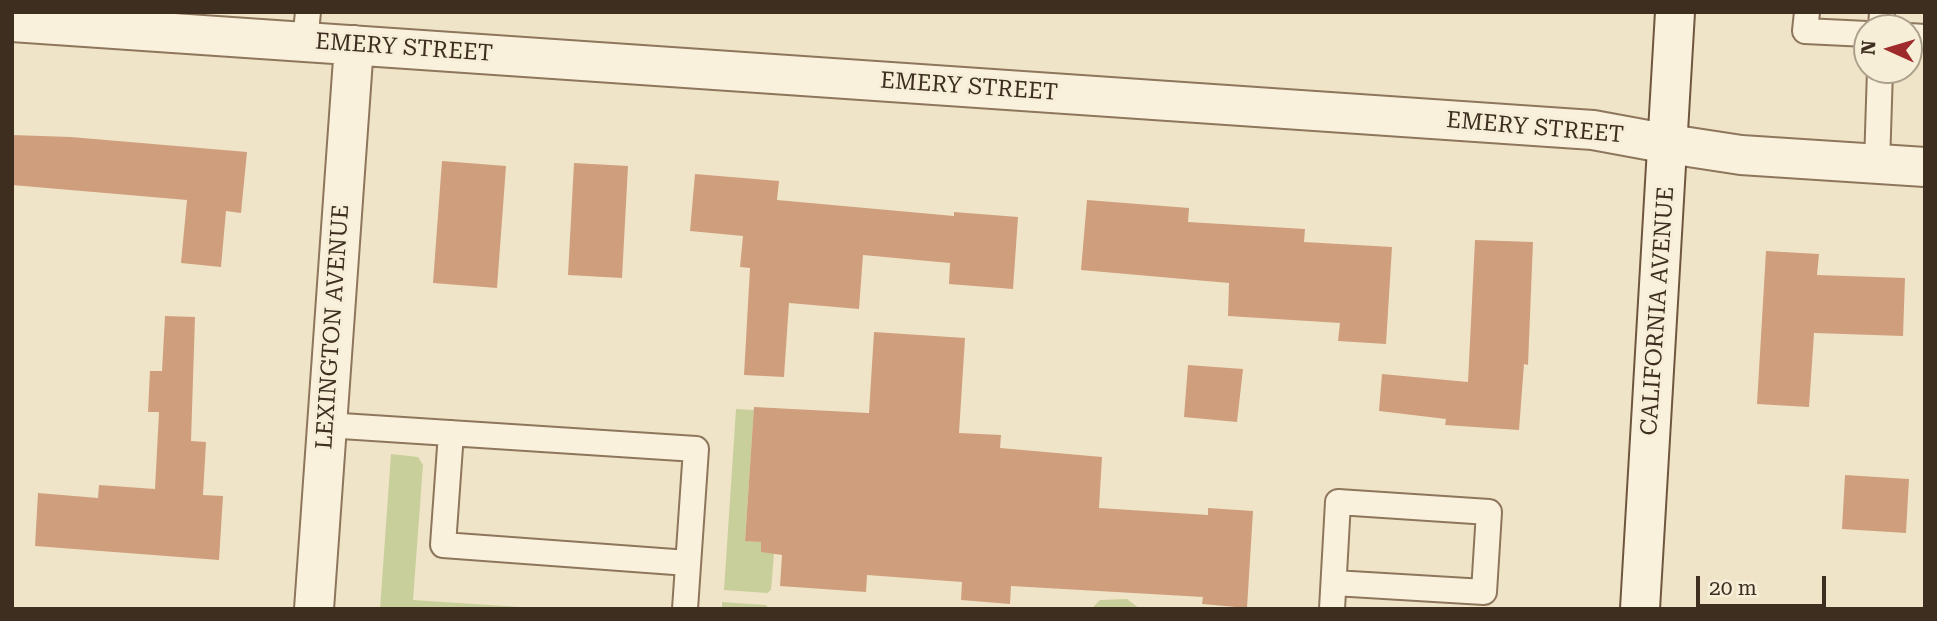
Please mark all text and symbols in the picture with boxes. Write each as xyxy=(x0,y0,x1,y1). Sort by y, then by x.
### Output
north arrow xyxy=(1853,14,1923,84)
street label: EMERY STREET xyxy=(314,28,494,68)
text: N xyxy=(1857,40,1881,56)
street label: EMERY STREET xyxy=(879,67,1059,107)
street label: EMERY STREET xyxy=(1445,106,1625,150)
street label: CALIFORNIA AVENUE xyxy=(1636,186,1680,436)
street label: LEXINGTON AVENUE xyxy=(311,204,355,450)
scale bar xyxy=(1699,562,1828,606)
text: 20 m xyxy=(1709,576,1757,600)

